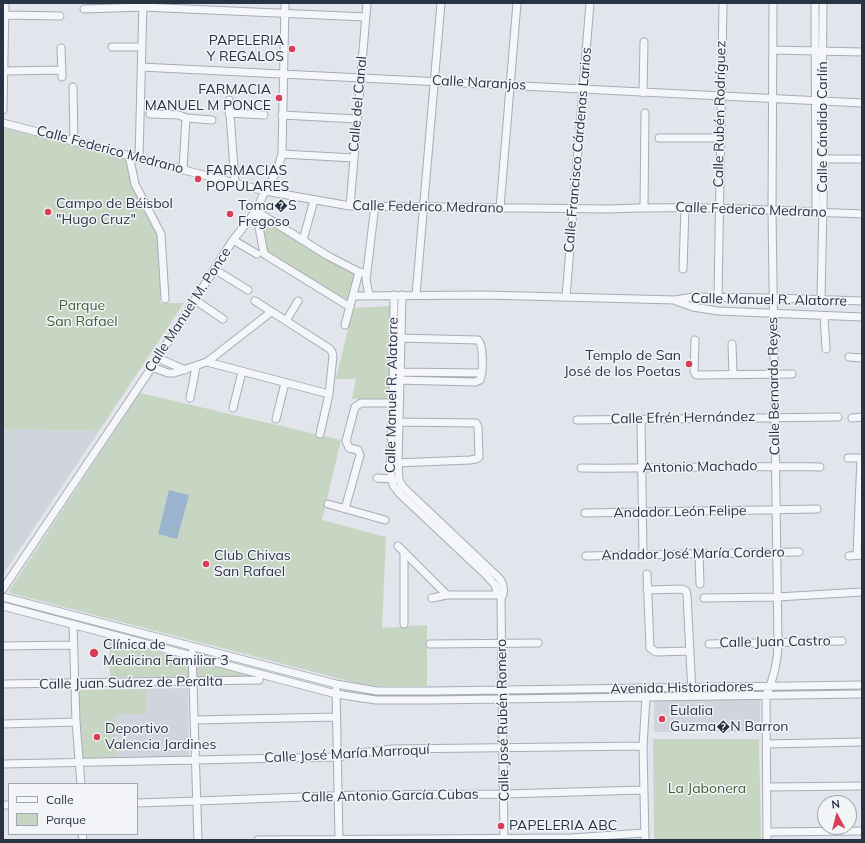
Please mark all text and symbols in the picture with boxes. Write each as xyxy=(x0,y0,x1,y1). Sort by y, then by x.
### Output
place label: PAPELERIA Y REGALOS xyxy=(207,33,284,66)
street label: Calle Rubén Rodríguez xyxy=(710,40,730,188)
marker: PAPELERIA Y REGALOS xyxy=(287,44,297,54)
street label: Calle Francisco Cárdenas Larios xyxy=(561,47,595,253)
street label: Calle del Canal xyxy=(345,55,371,153)
street label: Calle Cándido Carlín xyxy=(815,61,831,193)
street label: Calle Naranjos xyxy=(431,72,527,94)
place label: FARMACIA MANUEL M PONCE xyxy=(145,82,271,114)
marker: FARMACIA MANUEL M PONCE xyxy=(274,93,284,103)
street label: Calle Federico Medrano xyxy=(35,122,185,178)
place label: FARMACIAS POPULARES xyxy=(206,163,289,196)
marker: FARMACIAS POPULARES xyxy=(193,174,203,184)
place label: Campo de Béisbol "Hugo Cruz" xyxy=(56,196,173,228)
street label: Calle Federico Medrano xyxy=(352,197,504,217)
place label: Toma�S Fregoso xyxy=(238,198,297,230)
street label: Calle Federico Medrano xyxy=(675,199,827,221)
marker: Campo de Béisbol "Hugo Cruz" xyxy=(43,207,53,217)
marker: Toma�S Fregoso xyxy=(225,209,235,219)
street label: Calle Manuel M. Ponce xyxy=(141,245,235,375)
street label: Calle Manuel R. Alatorre xyxy=(691,290,847,310)
park label: Parque San Rafael xyxy=(46,298,118,330)
street label: Calle Manuel R. Alatorre xyxy=(382,317,402,473)
street label: Calle Bernardo Reyes xyxy=(764,317,784,455)
place label: Templo de San José de los Poetas xyxy=(564,348,681,380)
marker: Templo de San José de los Poetas xyxy=(684,359,694,369)
street label: Calle Efrén Hernández xyxy=(611,408,755,428)
street label: Antonio Machado xyxy=(642,458,758,476)
street label: Andador León Felipe xyxy=(613,502,747,522)
street label: Andador José María Cordero xyxy=(601,544,785,564)
place label: Club Chivas San Rafael xyxy=(214,548,291,580)
marker: Club Chivas San Rafael xyxy=(201,559,211,569)
street label: Calle Juan Castro xyxy=(719,633,831,651)
place label: Clínica de Medicina Familiar 3 xyxy=(103,637,229,670)
street label: Calle José Rubén Romero xyxy=(493,639,513,801)
marker: Clínica de Medicina Familiar 3 xyxy=(88,647,100,659)
street label: Calle Juan Suárez de Peralta xyxy=(39,673,223,693)
street label: Avenida Historiadores xyxy=(610,678,754,698)
place label: Eulalia Guzma�N Barron xyxy=(670,703,789,736)
marker: Eulalia Guzma�N Barron xyxy=(657,714,667,724)
place label: Deportivo Valencia Jardines xyxy=(105,721,216,754)
marker: Deportivo Valencia Jardines xyxy=(92,732,102,742)
street label: Calle José María Marroquí xyxy=(264,741,430,767)
park label: La Jabonera xyxy=(668,781,746,797)
legend xyxy=(8,783,138,835)
street label: Calle Antonio García Cubas xyxy=(301,786,479,806)
text: Calle xyxy=(46,792,73,807)
north arrow xyxy=(817,795,857,835)
text: N xyxy=(831,797,841,812)
text: Parque xyxy=(46,812,86,827)
place label: PAPELERIA ABC xyxy=(509,818,617,834)
marker: PAPELERIA ABC xyxy=(496,821,506,831)

